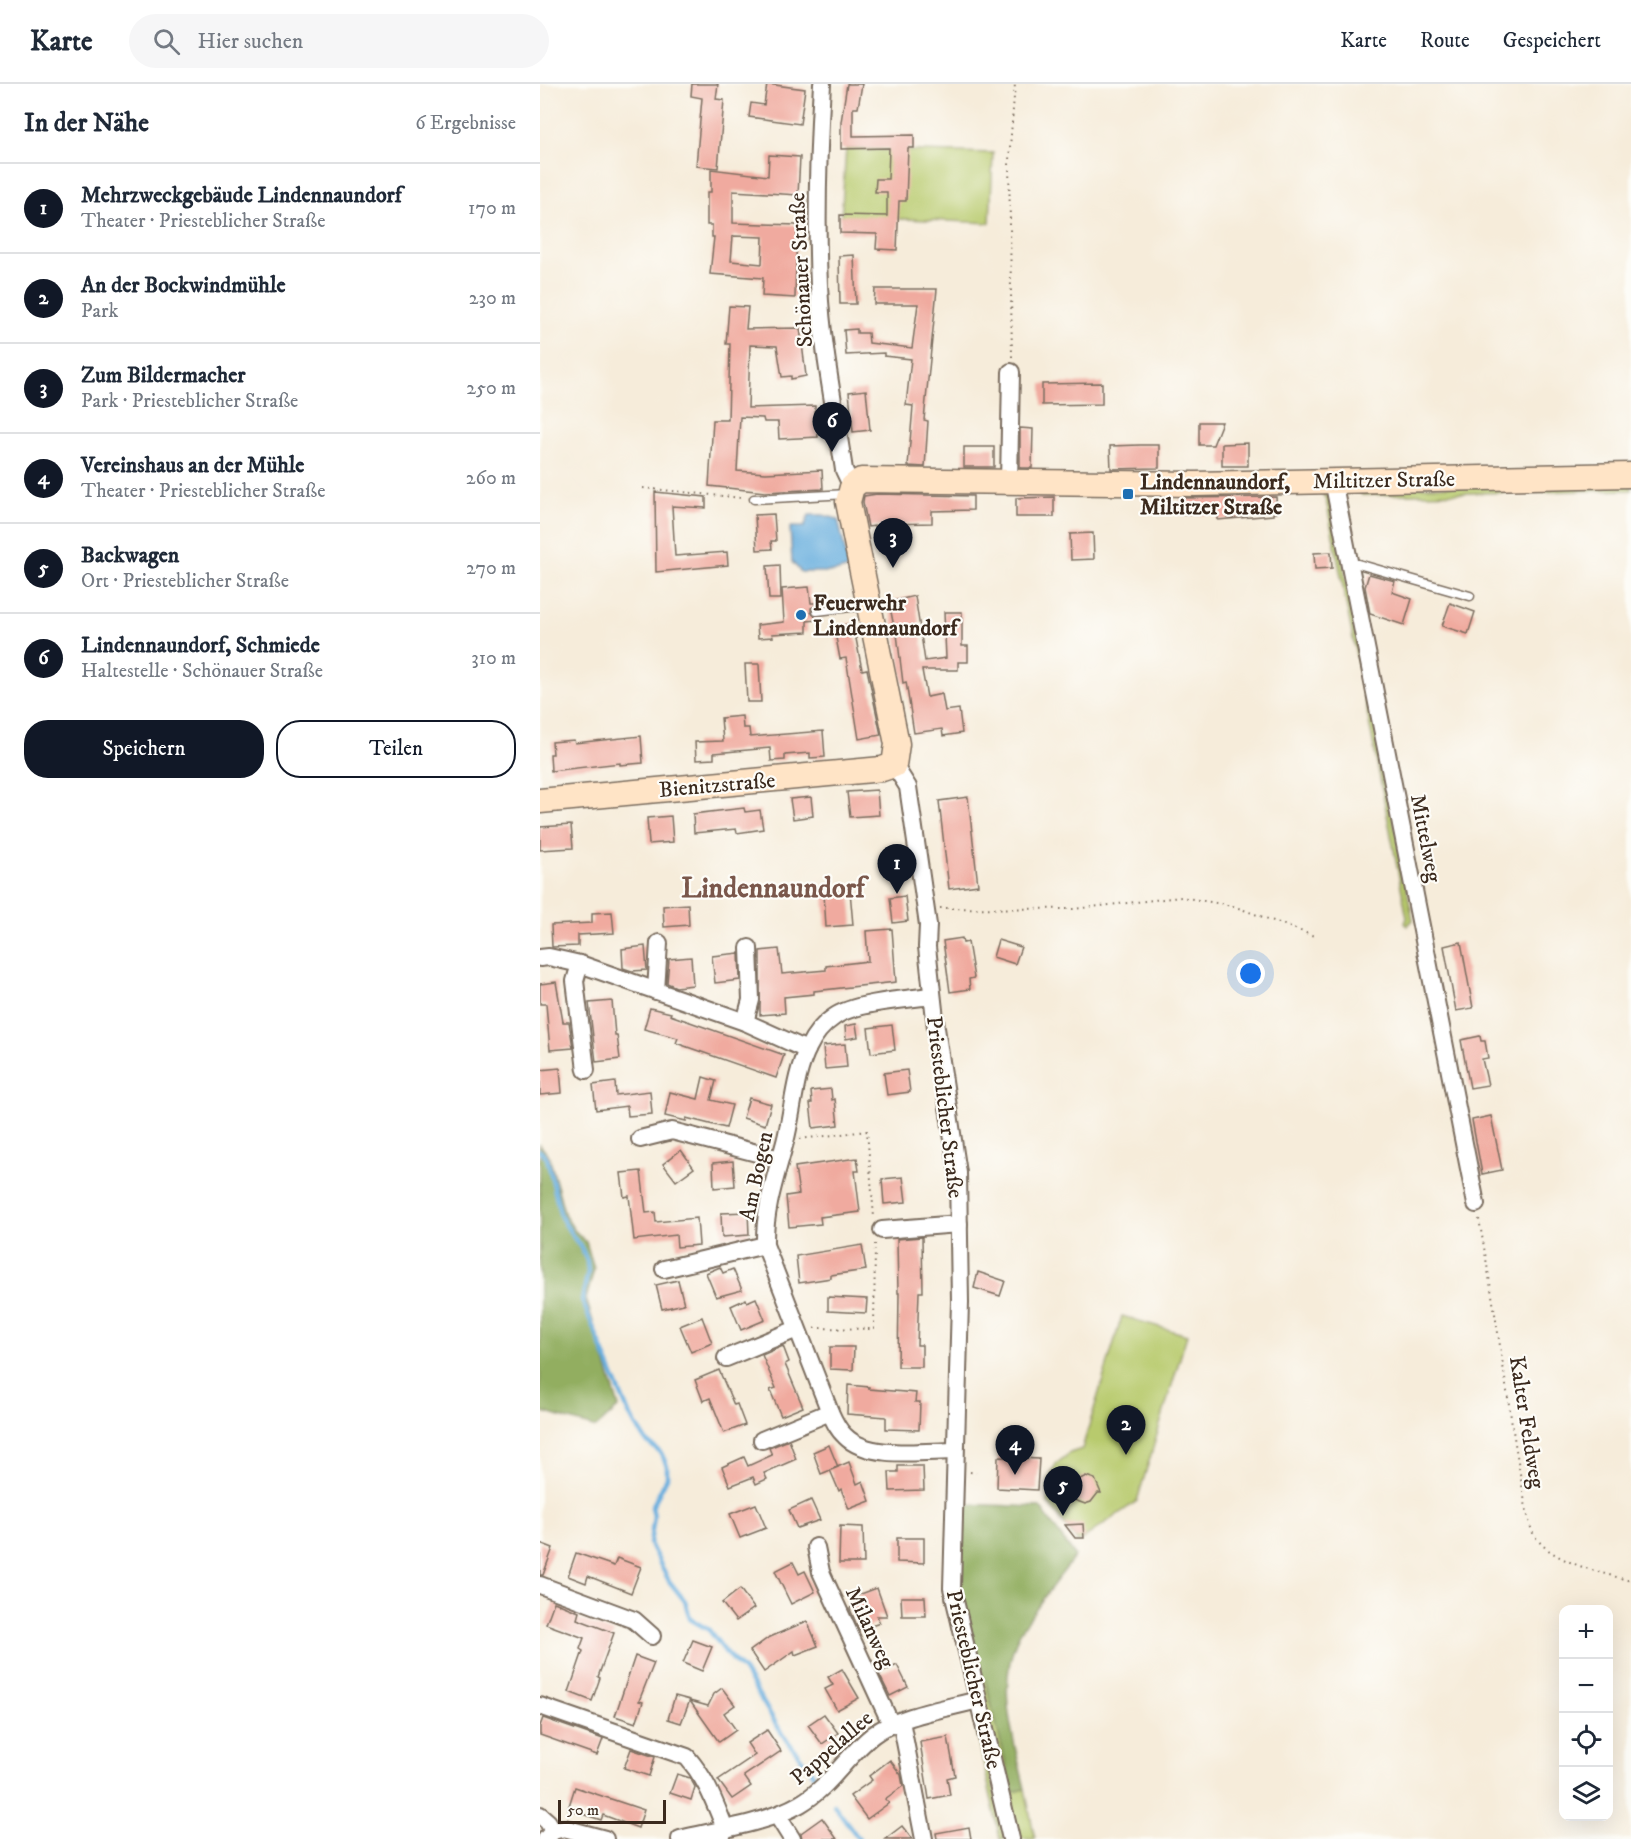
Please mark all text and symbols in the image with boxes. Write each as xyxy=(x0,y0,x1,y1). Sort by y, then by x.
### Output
search box xyxy=(129,14,549,68)
text: Karte xyxy=(30,24,93,59)
icon: search xyxy=(150,25,183,58)
text: Hier suchen xyxy=(198,28,303,55)
text: Karte xyxy=(1340,28,1387,54)
text: Route xyxy=(1420,28,1470,54)
text: Gespeichert xyxy=(1503,28,1601,54)
text: In der Nähe xyxy=(24,107,149,140)
text: 6 Ergebnisse xyxy=(415,111,516,136)
text: Mehrzweckgebäude Lindennaundorf xyxy=(81,182,402,209)
street label: Schönauer Straße xyxy=(784,192,819,348)
text: 1 xyxy=(40,196,47,221)
text: 170 m xyxy=(468,196,516,221)
text: Theater · Priesteblicher Straße xyxy=(81,209,325,234)
text: An der Bockwindmühle xyxy=(81,272,286,299)
text: 2 xyxy=(39,286,48,311)
text: 230 m xyxy=(469,286,516,311)
text: Park xyxy=(81,299,118,324)
text: Zum Bildermacher xyxy=(81,362,245,389)
text: 3 xyxy=(40,376,47,401)
text: 250 m xyxy=(466,376,516,401)
text: Park · Priesteblicher Straße xyxy=(81,389,298,414)
pin: 6 xyxy=(812,402,852,452)
text: Vereinshaus an der Mühle xyxy=(81,452,304,479)
text: 4 xyxy=(38,466,49,491)
text: 260 m xyxy=(466,466,516,491)
street label: Miltitzer Straße xyxy=(1313,466,1455,495)
place label: Lindennaundorf, Miltitzer Straße xyxy=(1140,469,1290,521)
text: Theater · Priesteblicher Straße xyxy=(81,479,325,504)
marker: Lindennaundorf, Miltitzer Straße xyxy=(1121,487,1135,501)
pin: 3 xyxy=(874,518,912,568)
text: Backwagen xyxy=(81,542,179,569)
text: 5 xyxy=(39,556,48,581)
text: 270 m xyxy=(466,556,516,581)
text: Ort · Priesteblicher Straße xyxy=(81,569,289,594)
place label: Feuerwehr Lindennaundorf xyxy=(813,590,961,642)
marker: Feuerwehr Lindennaundorf xyxy=(794,608,808,622)
text: Lindennaundorf, Schmiede xyxy=(81,632,320,659)
text: 6 xyxy=(38,646,49,671)
text: 310 m xyxy=(471,646,516,671)
text: Haltestelle · Schönauer Straße xyxy=(81,659,323,684)
button: Speichern xyxy=(24,720,264,778)
button: Teilen xyxy=(276,720,516,778)
street label: Bienitzstraße xyxy=(658,767,776,804)
street label: Mittelweg xyxy=(1404,792,1447,885)
pin: 1 xyxy=(878,844,916,894)
district label: Lindennaundorf xyxy=(681,871,870,906)
your location xyxy=(1236,959,1265,988)
street label: Priesteblicher Straße xyxy=(920,1015,969,1200)
street label: Am Bogen xyxy=(734,1128,779,1224)
street label: Kalter Feldweg xyxy=(1503,1354,1550,1491)
pin: 2 xyxy=(1106,1406,1146,1455)
pin: 4 xyxy=(996,1426,1034,1475)
pin: 5 xyxy=(1044,1466,1082,1516)
street label: Milanweg xyxy=(839,1583,900,1673)
street label: Priesteblicher Straße xyxy=(940,1587,1007,1772)
map controls xyxy=(1559,1605,1613,1821)
button: + xyxy=(1559,1605,1613,1659)
button: − xyxy=(1559,1659,1613,1713)
street label: Pappelallee xyxy=(785,1705,879,1791)
button: locate xyxy=(1559,1713,1613,1767)
button: layers xyxy=(1559,1767,1613,1821)
scale bar xyxy=(558,1797,666,1824)
text: 50 m xyxy=(567,1800,599,1820)

